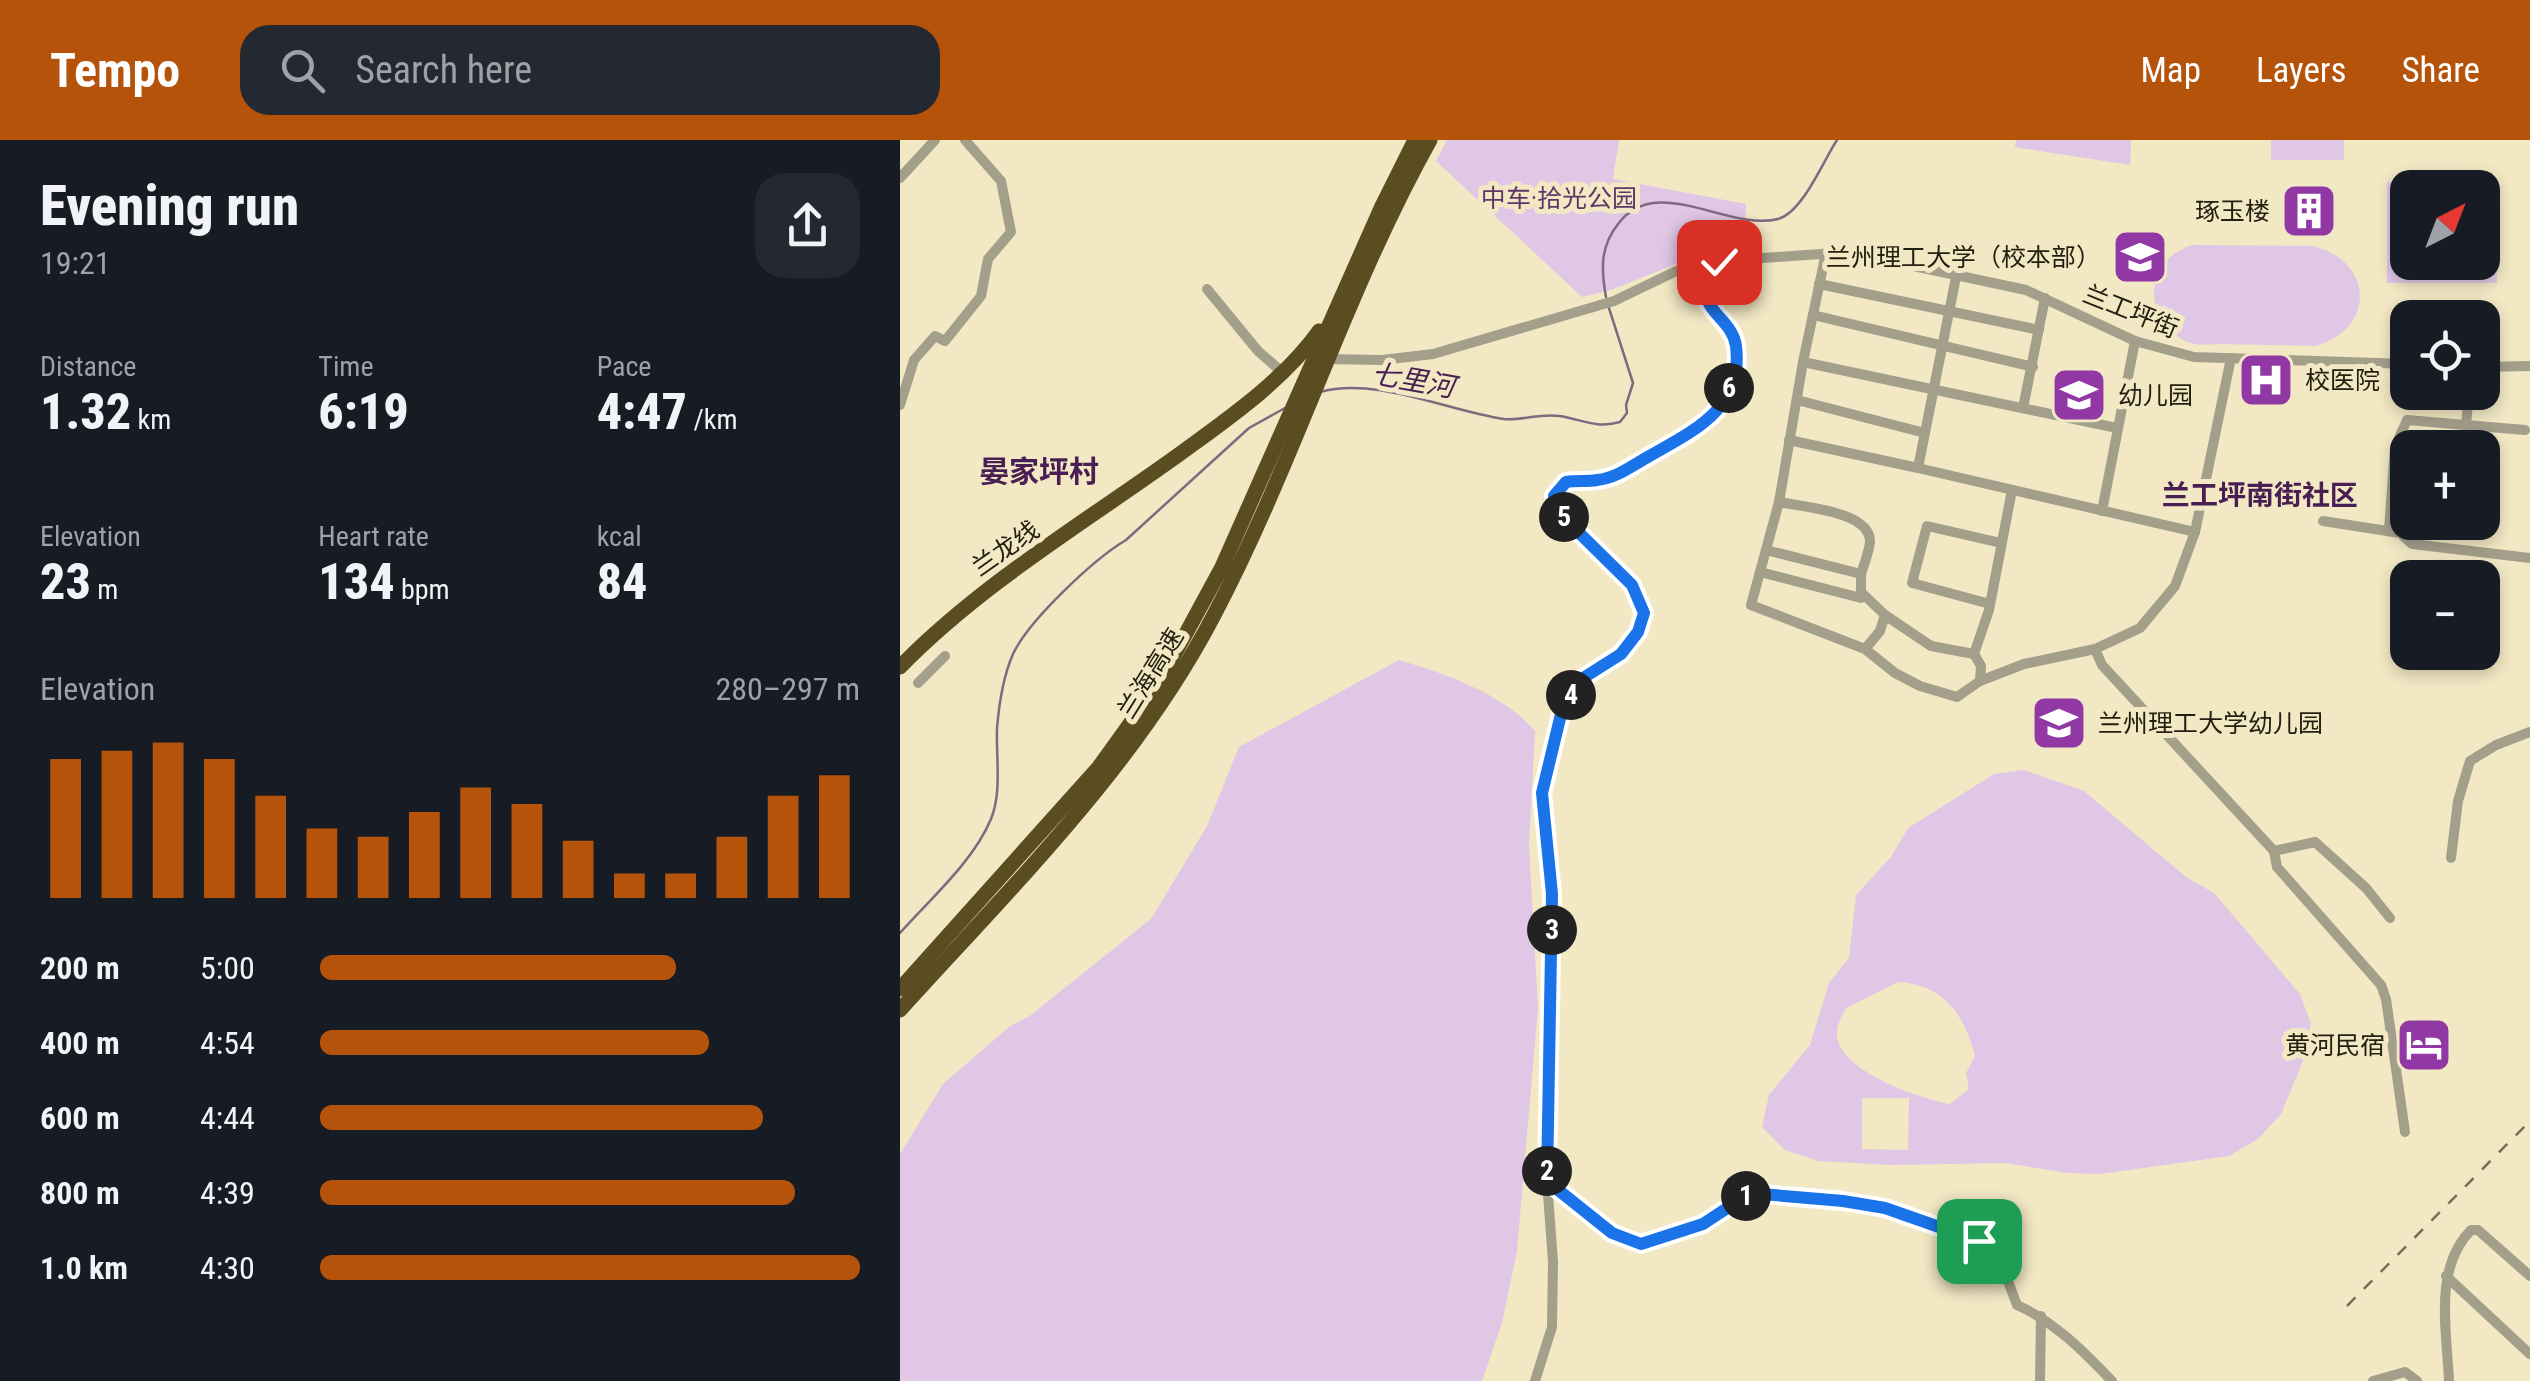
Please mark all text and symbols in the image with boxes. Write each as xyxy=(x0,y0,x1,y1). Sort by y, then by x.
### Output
search box xyxy=(240,25,940,115)
text: Tempo xyxy=(50,42,180,99)
icon: search xyxy=(275,43,330,98)
text: Search here xyxy=(355,48,532,92)
text: Map xyxy=(2140,50,2201,91)
text: Layers xyxy=(2256,50,2346,91)
text: Share xyxy=(2401,50,2480,91)
north arrow xyxy=(2390,170,2500,280)
map controls xyxy=(2390,170,2500,670)
button: share xyxy=(755,173,860,278)
text: Evening run xyxy=(40,174,299,238)
building icon: 琢玉楼 xyxy=(2279,181,2339,241)
park label: 中车·拾光公园 xyxy=(1481,184,1637,213)
place label: 琢玉楼 xyxy=(2195,197,2270,226)
pin xyxy=(1677,220,1762,305)
school or university icon: 兰州理工大学（校本部） xyxy=(2110,227,2170,287)
icon: check xyxy=(1692,235,1747,290)
place label: 兰州理工大学（校本部） xyxy=(1826,243,2101,272)
text: 19:21 xyxy=(40,244,111,282)
street label: 兰工坪街 xyxy=(2079,279,2183,344)
button: locate xyxy=(2390,300,2500,410)
text: Distance xyxy=(40,350,137,383)
text: Time xyxy=(318,350,374,383)
text: Pace xyxy=(597,350,652,383)
hospital icon: 校医院 xyxy=(2236,350,2296,410)
water label: 七里河 xyxy=(1369,357,1462,405)
pin: 6 xyxy=(1704,363,1754,413)
school or university icon: 幼儿园 xyxy=(2049,365,2109,425)
place label: 校医院 xyxy=(2305,366,2380,395)
text: 6 xyxy=(1722,371,1736,404)
place label: 幼儿园 xyxy=(2118,381,2193,410)
text: 1.32 xyxy=(40,383,131,441)
text: 6:19 xyxy=(318,383,409,441)
text: 4:47 xyxy=(597,383,687,441)
text: km xyxy=(131,403,171,436)
text: /km xyxy=(687,403,738,436)
button: + xyxy=(2390,430,2500,540)
district label: 晏家坪村 xyxy=(979,454,1099,489)
district label: 兰工坪南街社区 xyxy=(2162,479,2358,512)
pin: 5 xyxy=(1539,492,1589,542)
text: 5 xyxy=(1557,500,1571,533)
street label: 兰龙线 xyxy=(966,515,1044,582)
text: Elevation xyxy=(40,520,141,553)
text: Heart rate xyxy=(318,520,429,553)
text: kcal xyxy=(597,520,642,553)
text: 23 xyxy=(40,553,91,611)
text: 134 xyxy=(318,553,395,611)
text: 84 xyxy=(597,553,648,611)
button: − xyxy=(2390,560,2500,670)
text: m xyxy=(91,573,118,606)
text: bpm xyxy=(395,573,450,606)
street label: 兰海高速 xyxy=(1112,623,1189,723)
text: Elevation xyxy=(40,670,155,708)
text: 280–297 m xyxy=(715,670,860,708)
pin: 4 xyxy=(1546,670,1596,720)
text: 4 xyxy=(1564,678,1578,711)
school or university icon: 兰州理工大学幼儿园 xyxy=(2029,693,2089,753)
place label: 兰州理工大学幼儿园 xyxy=(2098,709,2323,738)
pin: 3 xyxy=(1527,905,1577,955)
text: 3 xyxy=(1545,913,1559,946)
text: 200 m xyxy=(40,949,120,987)
text: 5:00 xyxy=(200,949,255,987)
hotel icon: 黄河民宿 xyxy=(2394,1015,2454,1075)
text: 400 m xyxy=(40,1024,120,1062)
text: 4:54 xyxy=(200,1024,255,1062)
place label: 黄河民宿 xyxy=(2285,1031,2385,1060)
text: 600 m xyxy=(40,1099,120,1137)
text: 4:44 xyxy=(200,1099,255,1137)
pin: 2 xyxy=(1522,1146,1572,1196)
text: 2 xyxy=(1540,1154,1554,1187)
pin: 1 xyxy=(1721,1171,1771,1221)
text: 800 m xyxy=(40,1174,120,1212)
text: 4:39 xyxy=(200,1174,255,1212)
text: 1 xyxy=(1739,1179,1753,1212)
pin xyxy=(1937,1199,2022,1284)
icon: arrive xyxy=(1952,1214,2007,1269)
text: 1.0 km xyxy=(40,1249,128,1287)
text: 4:30 xyxy=(200,1249,255,1287)

